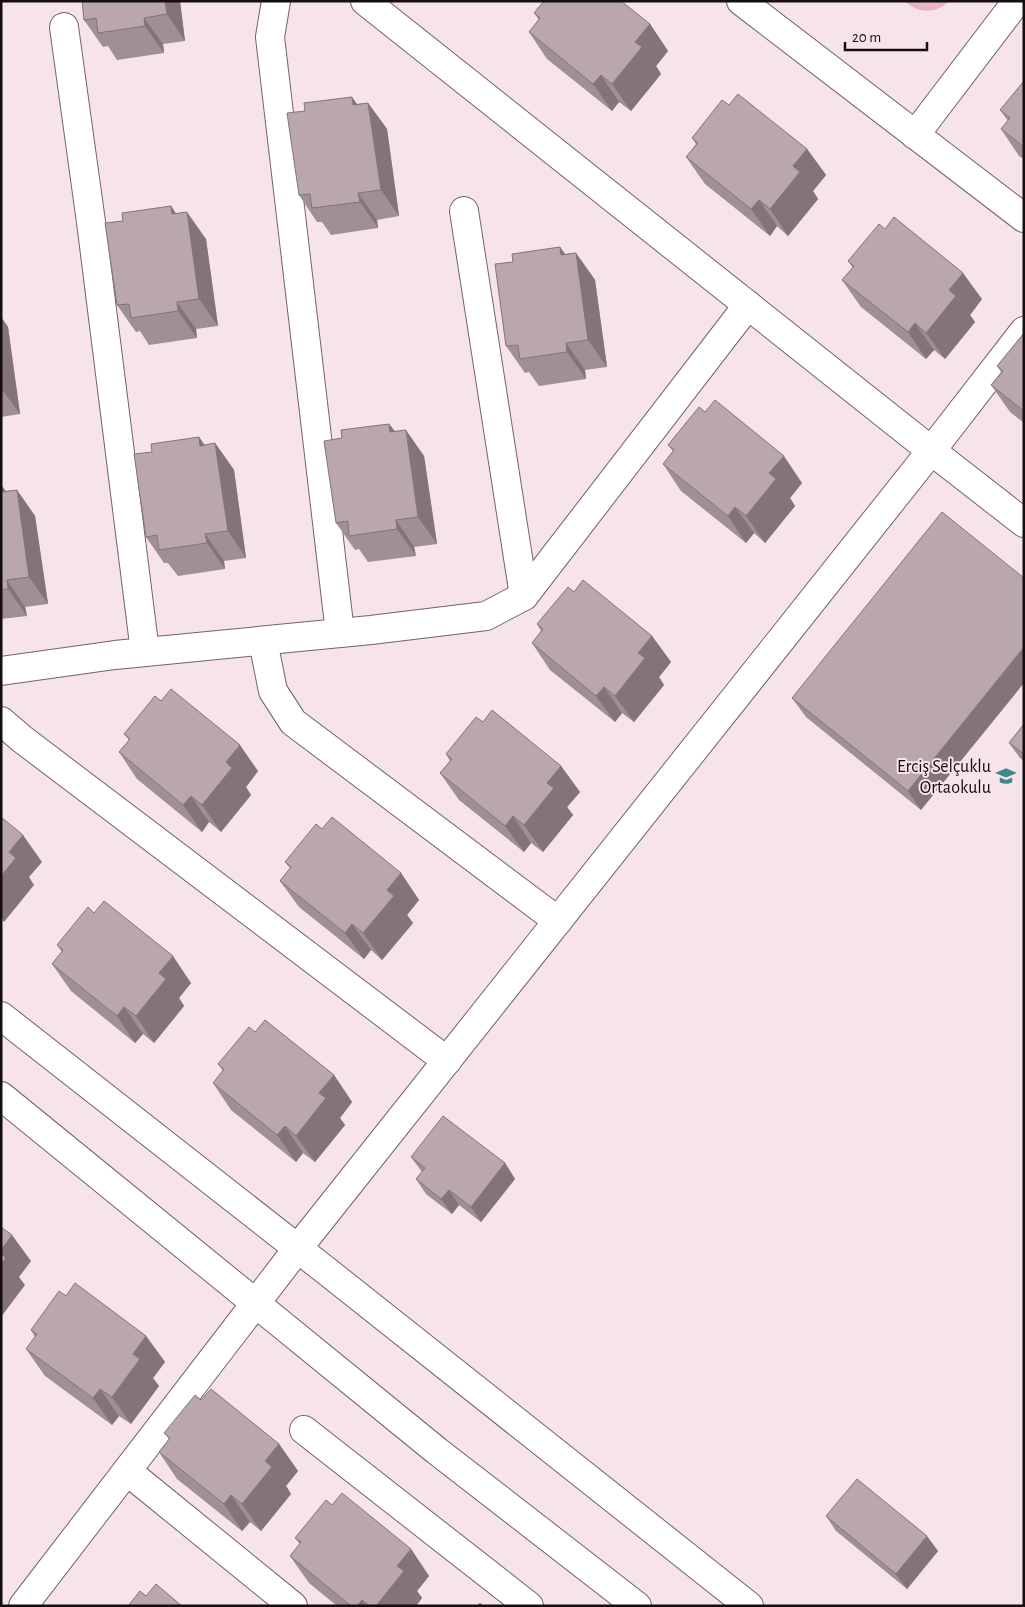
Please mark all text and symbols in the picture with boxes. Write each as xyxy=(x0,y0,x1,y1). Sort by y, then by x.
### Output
scale bar xyxy=(845,20,928,52)
text: 20 m xyxy=(852,30,881,45)
place label: Erciş Selçuklu Ortaokulu xyxy=(897,758,991,797)
school or university icon: Erciş Selçuklu Ortaokulu xyxy=(995,765,1017,787)

